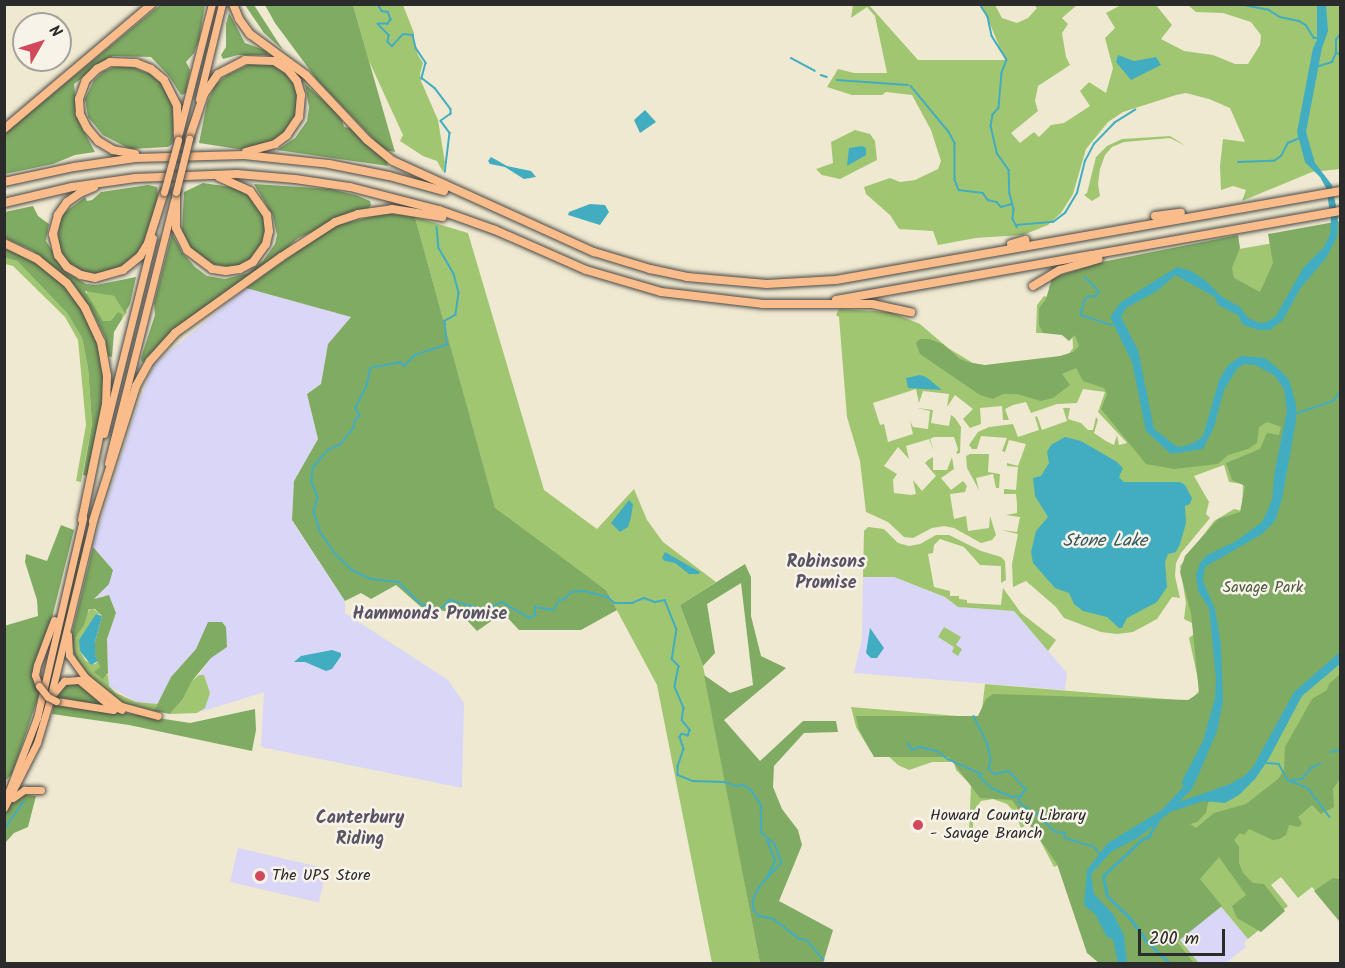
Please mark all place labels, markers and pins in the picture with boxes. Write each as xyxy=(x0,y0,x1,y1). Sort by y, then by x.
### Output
place label: Howard County Library - Savage Branch xyxy=(930,806,1086,844)
marker: Howard County Library - Savage Branch xyxy=(911,818,925,832)
place label: The UPS Store xyxy=(272,866,370,886)
marker: The UPS Store xyxy=(253,869,267,883)

